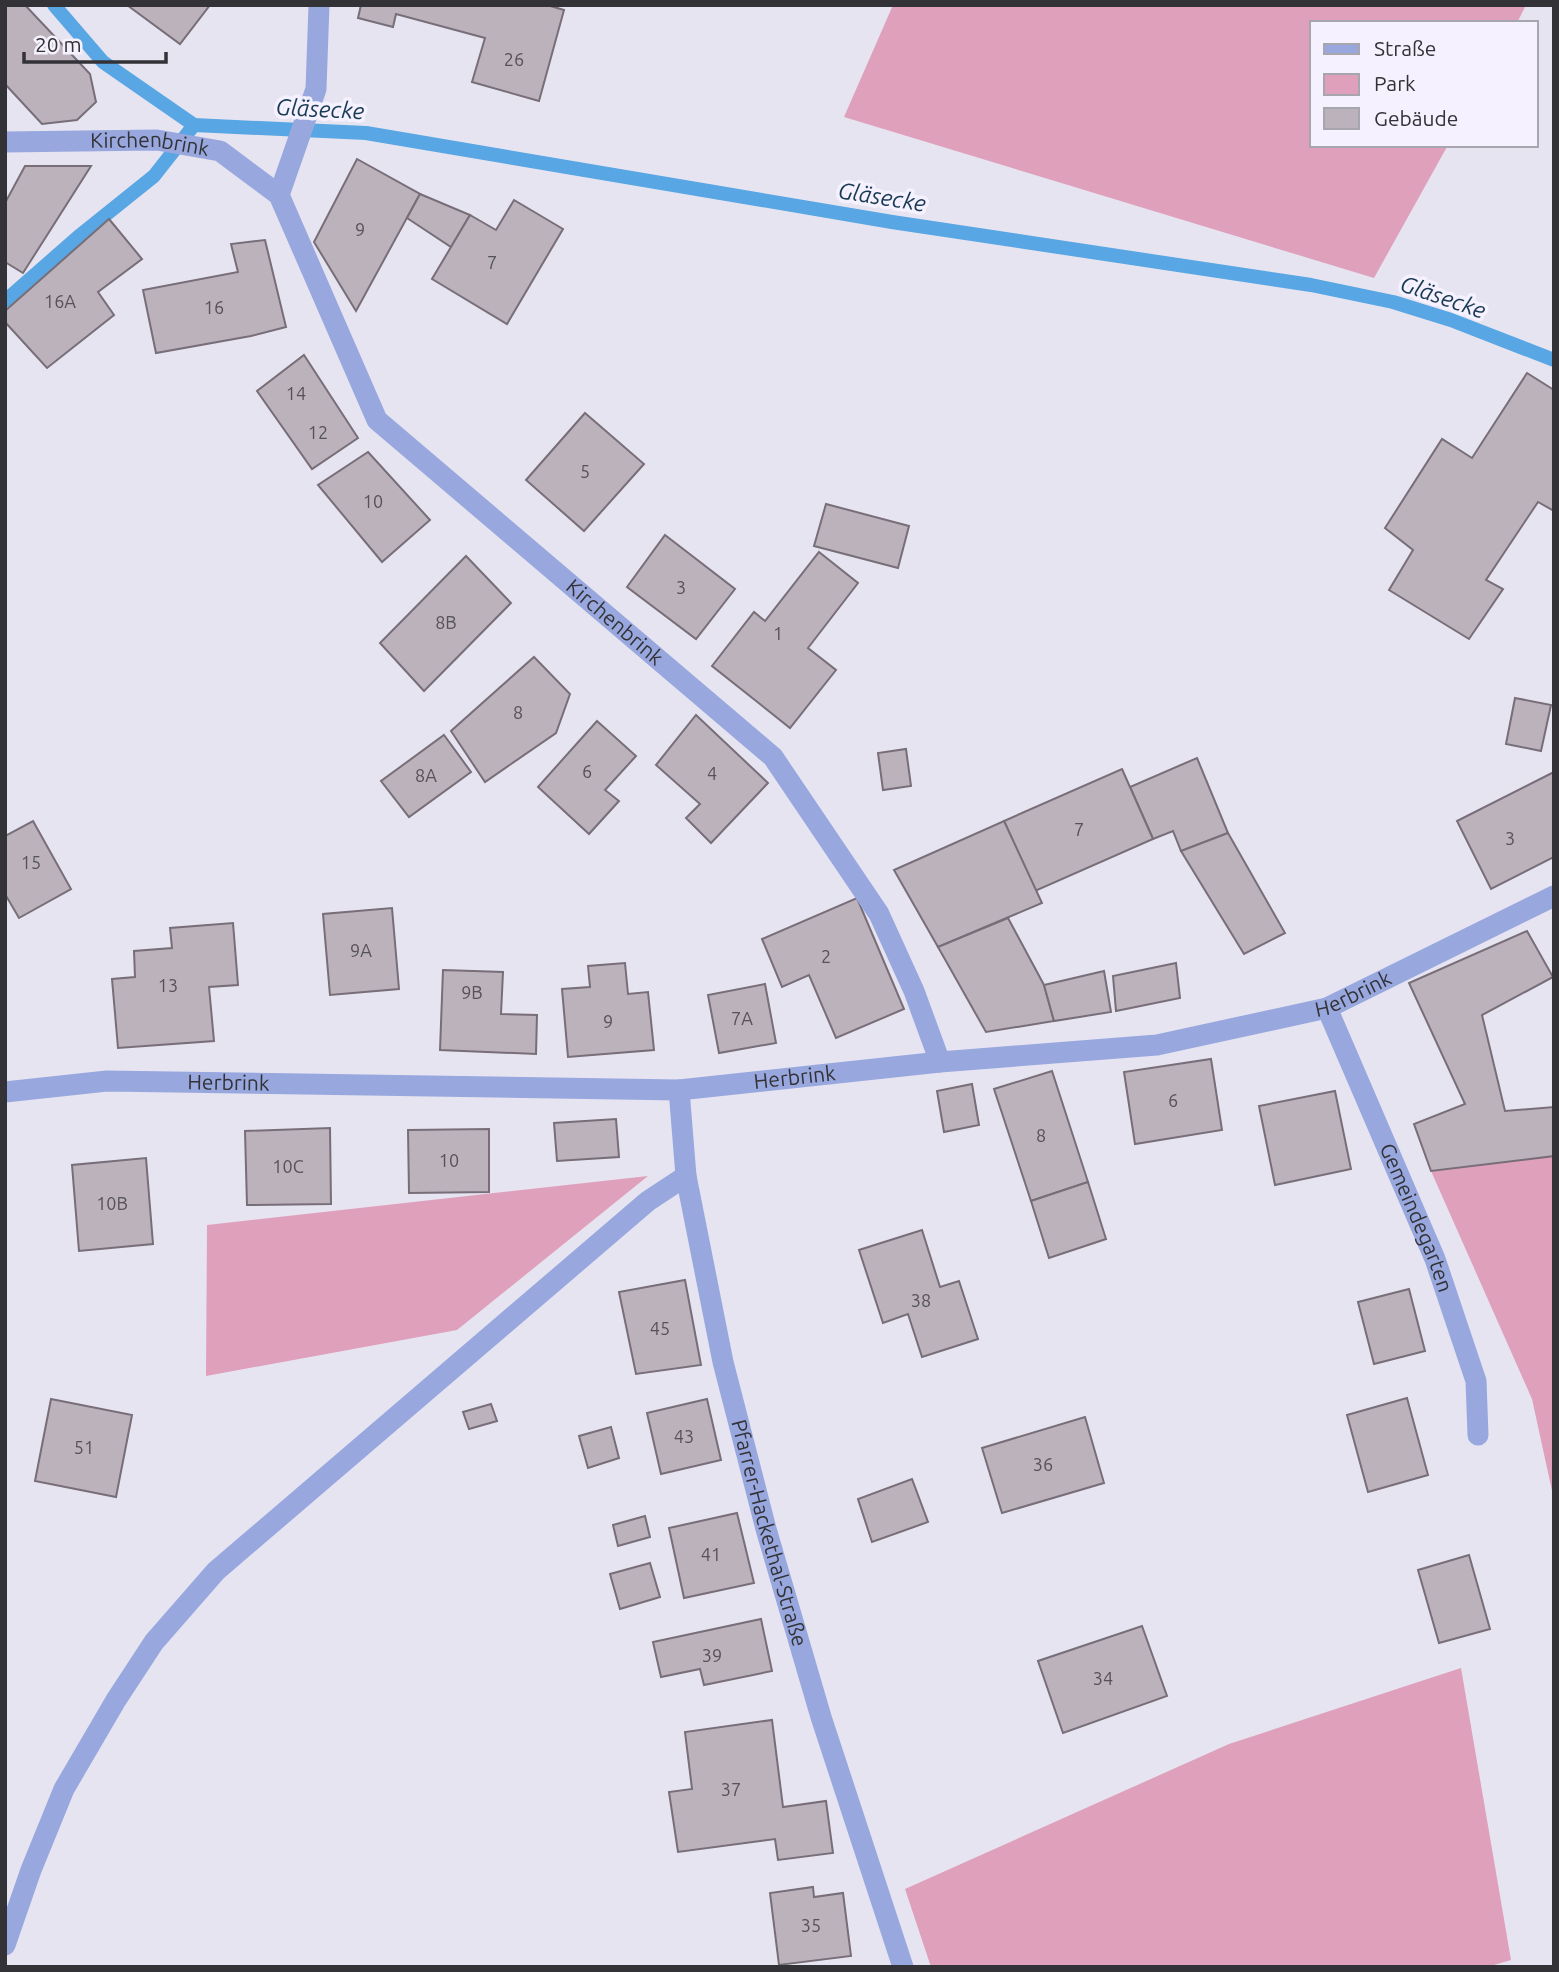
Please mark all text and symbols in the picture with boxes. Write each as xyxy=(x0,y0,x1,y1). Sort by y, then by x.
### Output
scale bar xyxy=(24,21,166,65)
legend xyxy=(1310,21,1538,147)
text: 20 m xyxy=(35,32,82,56)
text: Straße xyxy=(1374,36,1436,60)
house number: 26 xyxy=(504,49,524,69)
text: Park xyxy=(1374,71,1416,95)
water label: Gläsecke xyxy=(275,94,365,123)
text: Gebäude xyxy=(1374,106,1458,130)
street label: Kirchenbrink xyxy=(90,127,212,160)
water label: Gläsecke xyxy=(836,177,928,216)
house number: 9 xyxy=(355,219,365,239)
house number: 7 xyxy=(487,252,497,272)
water label: Gläsecke xyxy=(1397,270,1489,323)
house number: 16A xyxy=(44,291,76,311)
house number: 16 xyxy=(204,297,224,317)
house number: 14 xyxy=(286,383,306,403)
house number: 12 xyxy=(308,422,328,442)
house number: 5 xyxy=(580,461,590,481)
house number: 10 xyxy=(363,491,383,511)
street label: Kirchenbrink xyxy=(562,574,669,670)
house number: 3 xyxy=(676,577,686,597)
house number: 8B xyxy=(435,612,457,632)
house number: 1 xyxy=(773,623,783,643)
house number: 8 xyxy=(513,702,523,722)
house number: 6 xyxy=(582,761,592,781)
house number: 4 xyxy=(707,763,717,783)
house number: 8A xyxy=(415,765,437,785)
house number: 7 xyxy=(1074,819,1084,839)
house number: 3 xyxy=(1505,828,1515,848)
house number: 15 xyxy=(21,852,41,872)
house number: 9A xyxy=(350,940,372,960)
house number: 2 xyxy=(821,946,831,966)
street label: Herbrink xyxy=(1313,965,1395,1021)
house number: 13 xyxy=(158,975,178,995)
house number: 9B xyxy=(461,982,483,1002)
house number: 7A xyxy=(731,1008,753,1028)
house number: 9 xyxy=(603,1011,613,1031)
street label: Herbrink xyxy=(752,1060,837,1093)
street label: Herbrink xyxy=(187,1069,270,1095)
house number: 6 xyxy=(1168,1090,1178,1110)
house number: 8 xyxy=(1036,1125,1046,1145)
street label: Gemeindegarten xyxy=(1376,1139,1458,1295)
house number: 10 xyxy=(439,1150,459,1170)
house number: 10C xyxy=(272,1156,304,1176)
house number: 10B xyxy=(96,1193,128,1213)
house number: 38 xyxy=(911,1290,931,1310)
house number: 45 xyxy=(650,1318,670,1338)
street label: Pfarrer-Hackethal-Straße xyxy=(727,1417,813,1649)
house number: 43 xyxy=(674,1426,694,1446)
house number: 51 xyxy=(74,1437,94,1457)
house number: 36 xyxy=(1033,1454,1053,1474)
house number: 41 xyxy=(701,1544,721,1564)
house number: 39 xyxy=(702,1645,722,1665)
house number: 34 xyxy=(1093,1668,1113,1688)
house number: 37 xyxy=(721,1779,741,1799)
house number: 35 xyxy=(801,1915,821,1935)

